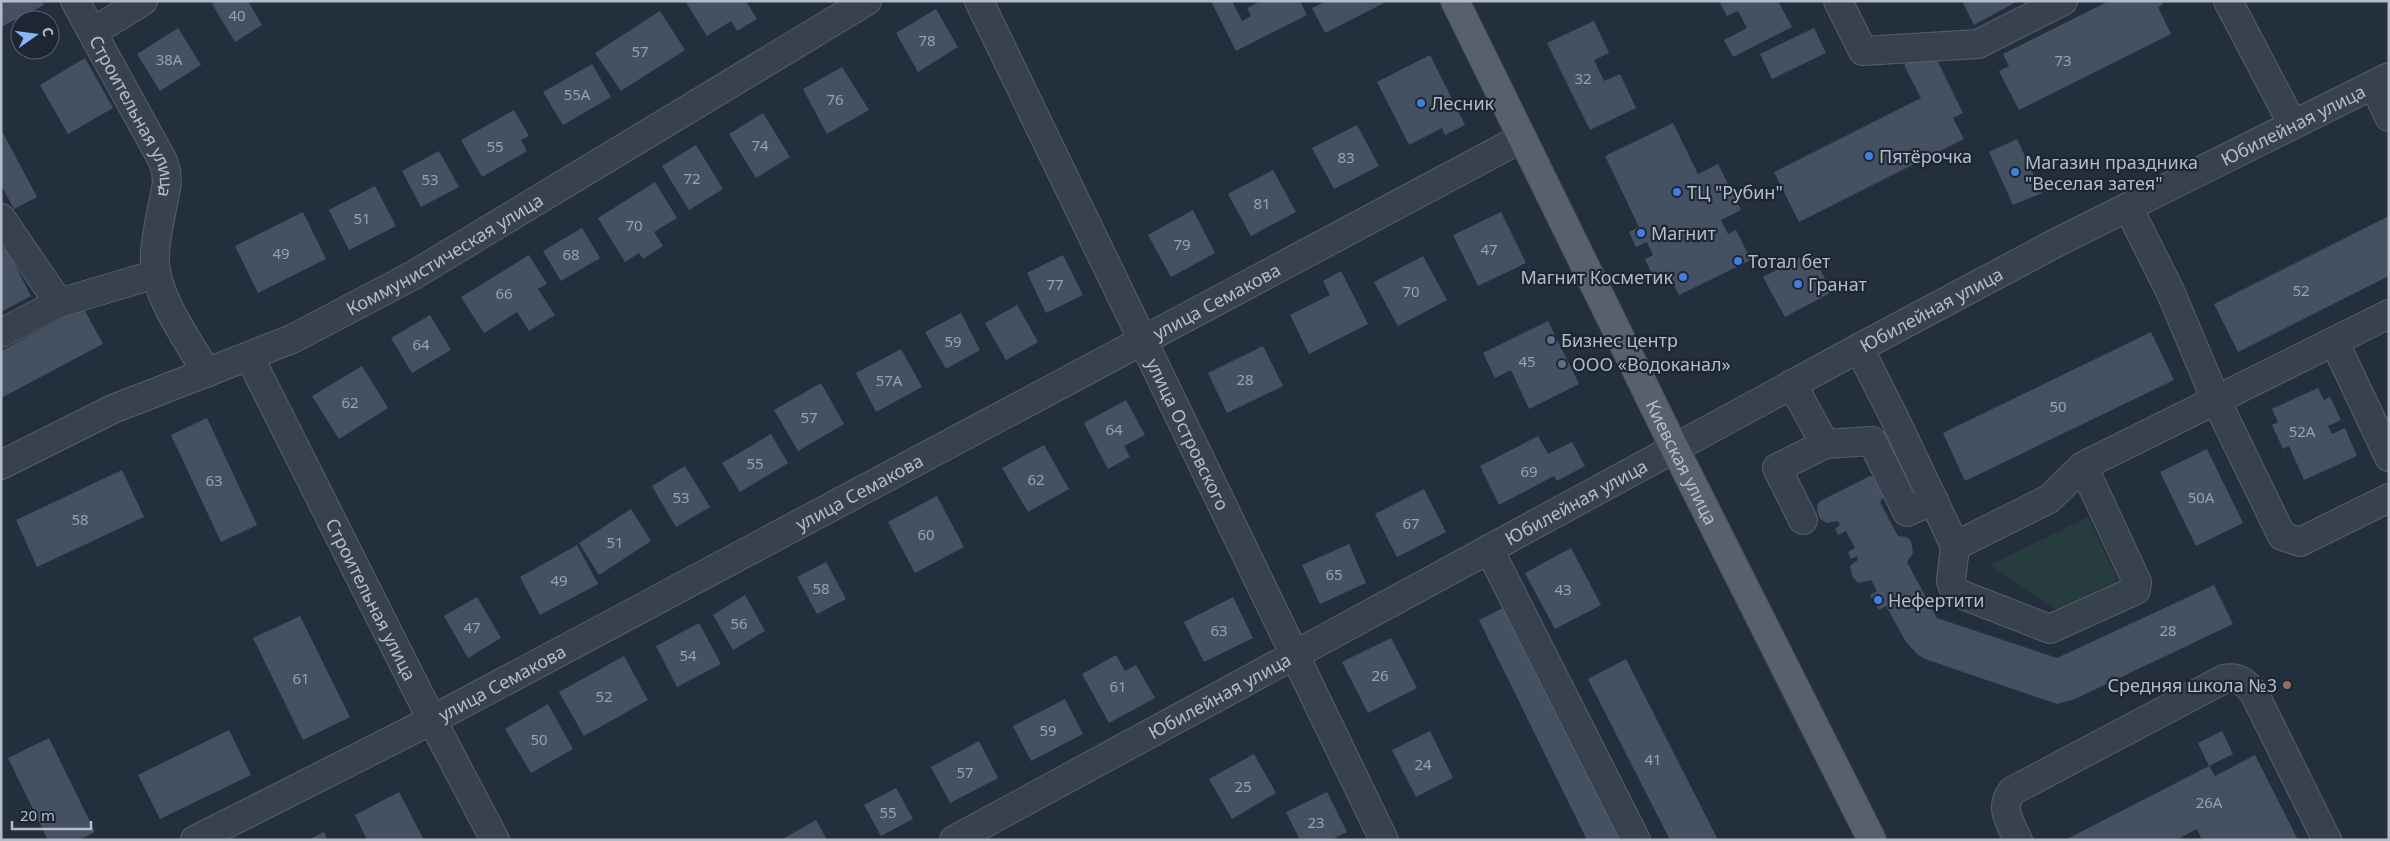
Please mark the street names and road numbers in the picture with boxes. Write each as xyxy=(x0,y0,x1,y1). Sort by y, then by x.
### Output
street label: Строительная улица xyxy=(84,31,179,199)
street label: Юбилейная улица xyxy=(2216,79,2369,171)
street label: Коммунистическая улица xyxy=(342,188,547,321)
street label: улица Семакова xyxy=(1149,257,1284,345)
street label: Юбилейная улица xyxy=(1855,261,2007,357)
street label: улица Островского xyxy=(1141,354,1235,514)
street label: Киевская улица xyxy=(1641,396,1723,529)
street label: улица Семакова xyxy=(791,448,927,536)
street label: Юбилейная улица xyxy=(1501,453,1652,550)
street label: Строительная улица xyxy=(320,514,422,684)
street label: улица Семакова xyxy=(434,639,570,726)
street label: Юбилейная улица xyxy=(1144,647,1295,744)

